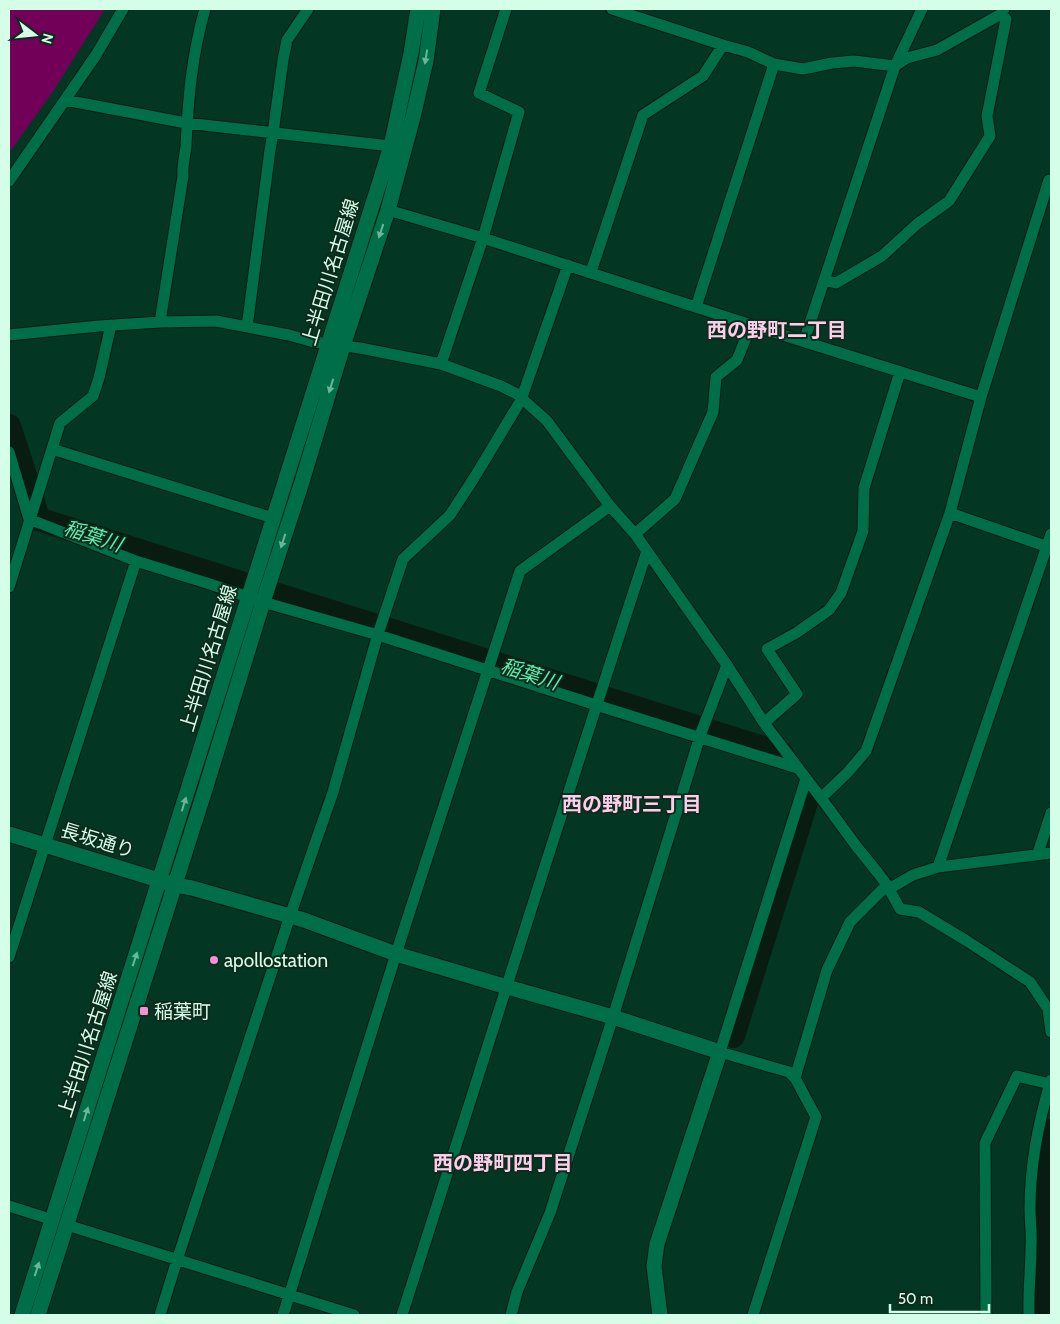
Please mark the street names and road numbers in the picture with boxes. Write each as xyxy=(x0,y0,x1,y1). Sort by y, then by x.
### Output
street label: 上半田川名古屋線 xyxy=(297,196,364,348)
street label: 上半田川名古屋線 xyxy=(175,582,242,734)
street label: 長坂通り xyxy=(58,818,138,863)
street label: 上半田川名古屋線 xyxy=(53,968,122,1120)

